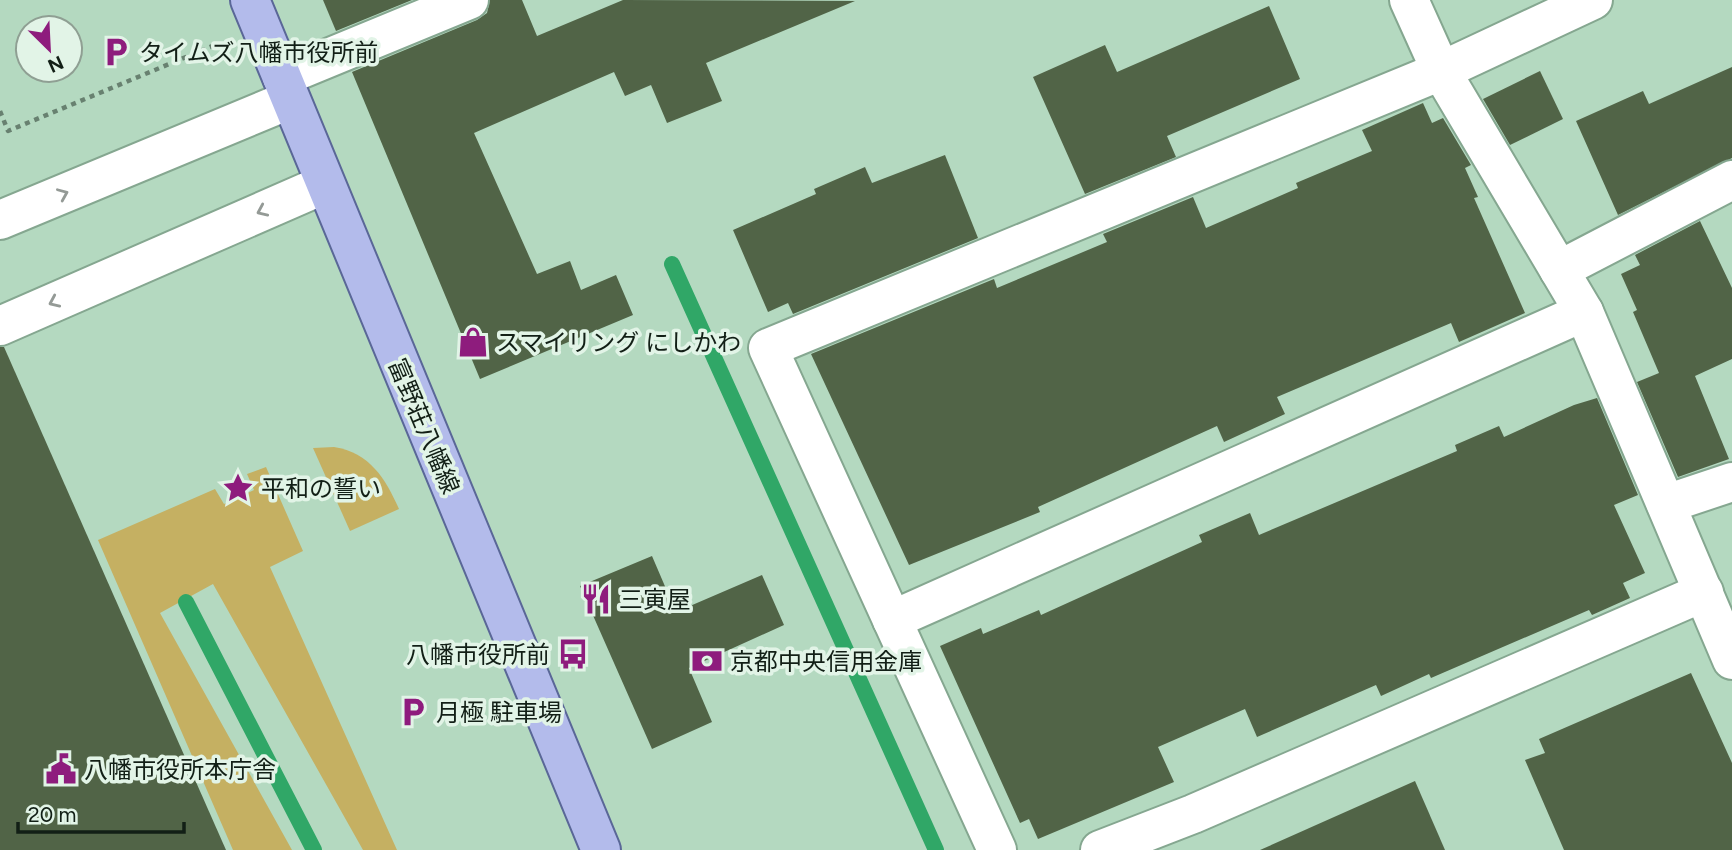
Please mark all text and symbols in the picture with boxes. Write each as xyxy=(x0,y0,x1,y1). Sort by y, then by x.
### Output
north arrow xyxy=(14,14,84,84)
parking icon: タイムズ八幡市役所前 xyxy=(99,35,133,69)
place label: タイムズ八幡市役所前 xyxy=(139,38,379,67)
text: N xyxy=(44,51,67,78)
one-way arrow xyxy=(56,188,68,202)
one-way arrow xyxy=(257,203,269,217)
one-way arrow xyxy=(48,294,61,308)
shop icon: スマイリング にしかわ xyxy=(456,325,490,359)
place label: スマイリング にしかわ xyxy=(496,328,741,357)
street label: 富野荘八幡線 xyxy=(383,354,465,498)
place icon: 平和の誓い xyxy=(221,471,255,505)
place label: 平和の誓い xyxy=(261,474,381,503)
restaurant icon: 三寅屋 xyxy=(579,582,613,616)
place label: 三寅屋 xyxy=(619,585,691,614)
bus stop icon: 八幡市役所前 xyxy=(556,637,590,671)
place label: 八幡市役所前 xyxy=(406,640,550,669)
bank icon: 京都中央信用金庫 xyxy=(690,644,724,678)
place label: 京都中央信用金庫 xyxy=(730,647,922,676)
parking icon: 月極 駐車場 xyxy=(396,695,430,729)
place label: 月極 駐車場 xyxy=(436,698,562,727)
public building icon: 八幡市役所本庁舎 xyxy=(44,752,78,786)
place label: 八幡市役所本庁舎 xyxy=(84,755,276,784)
scale bar xyxy=(18,790,184,834)
text: 20 m xyxy=(28,802,76,827)

